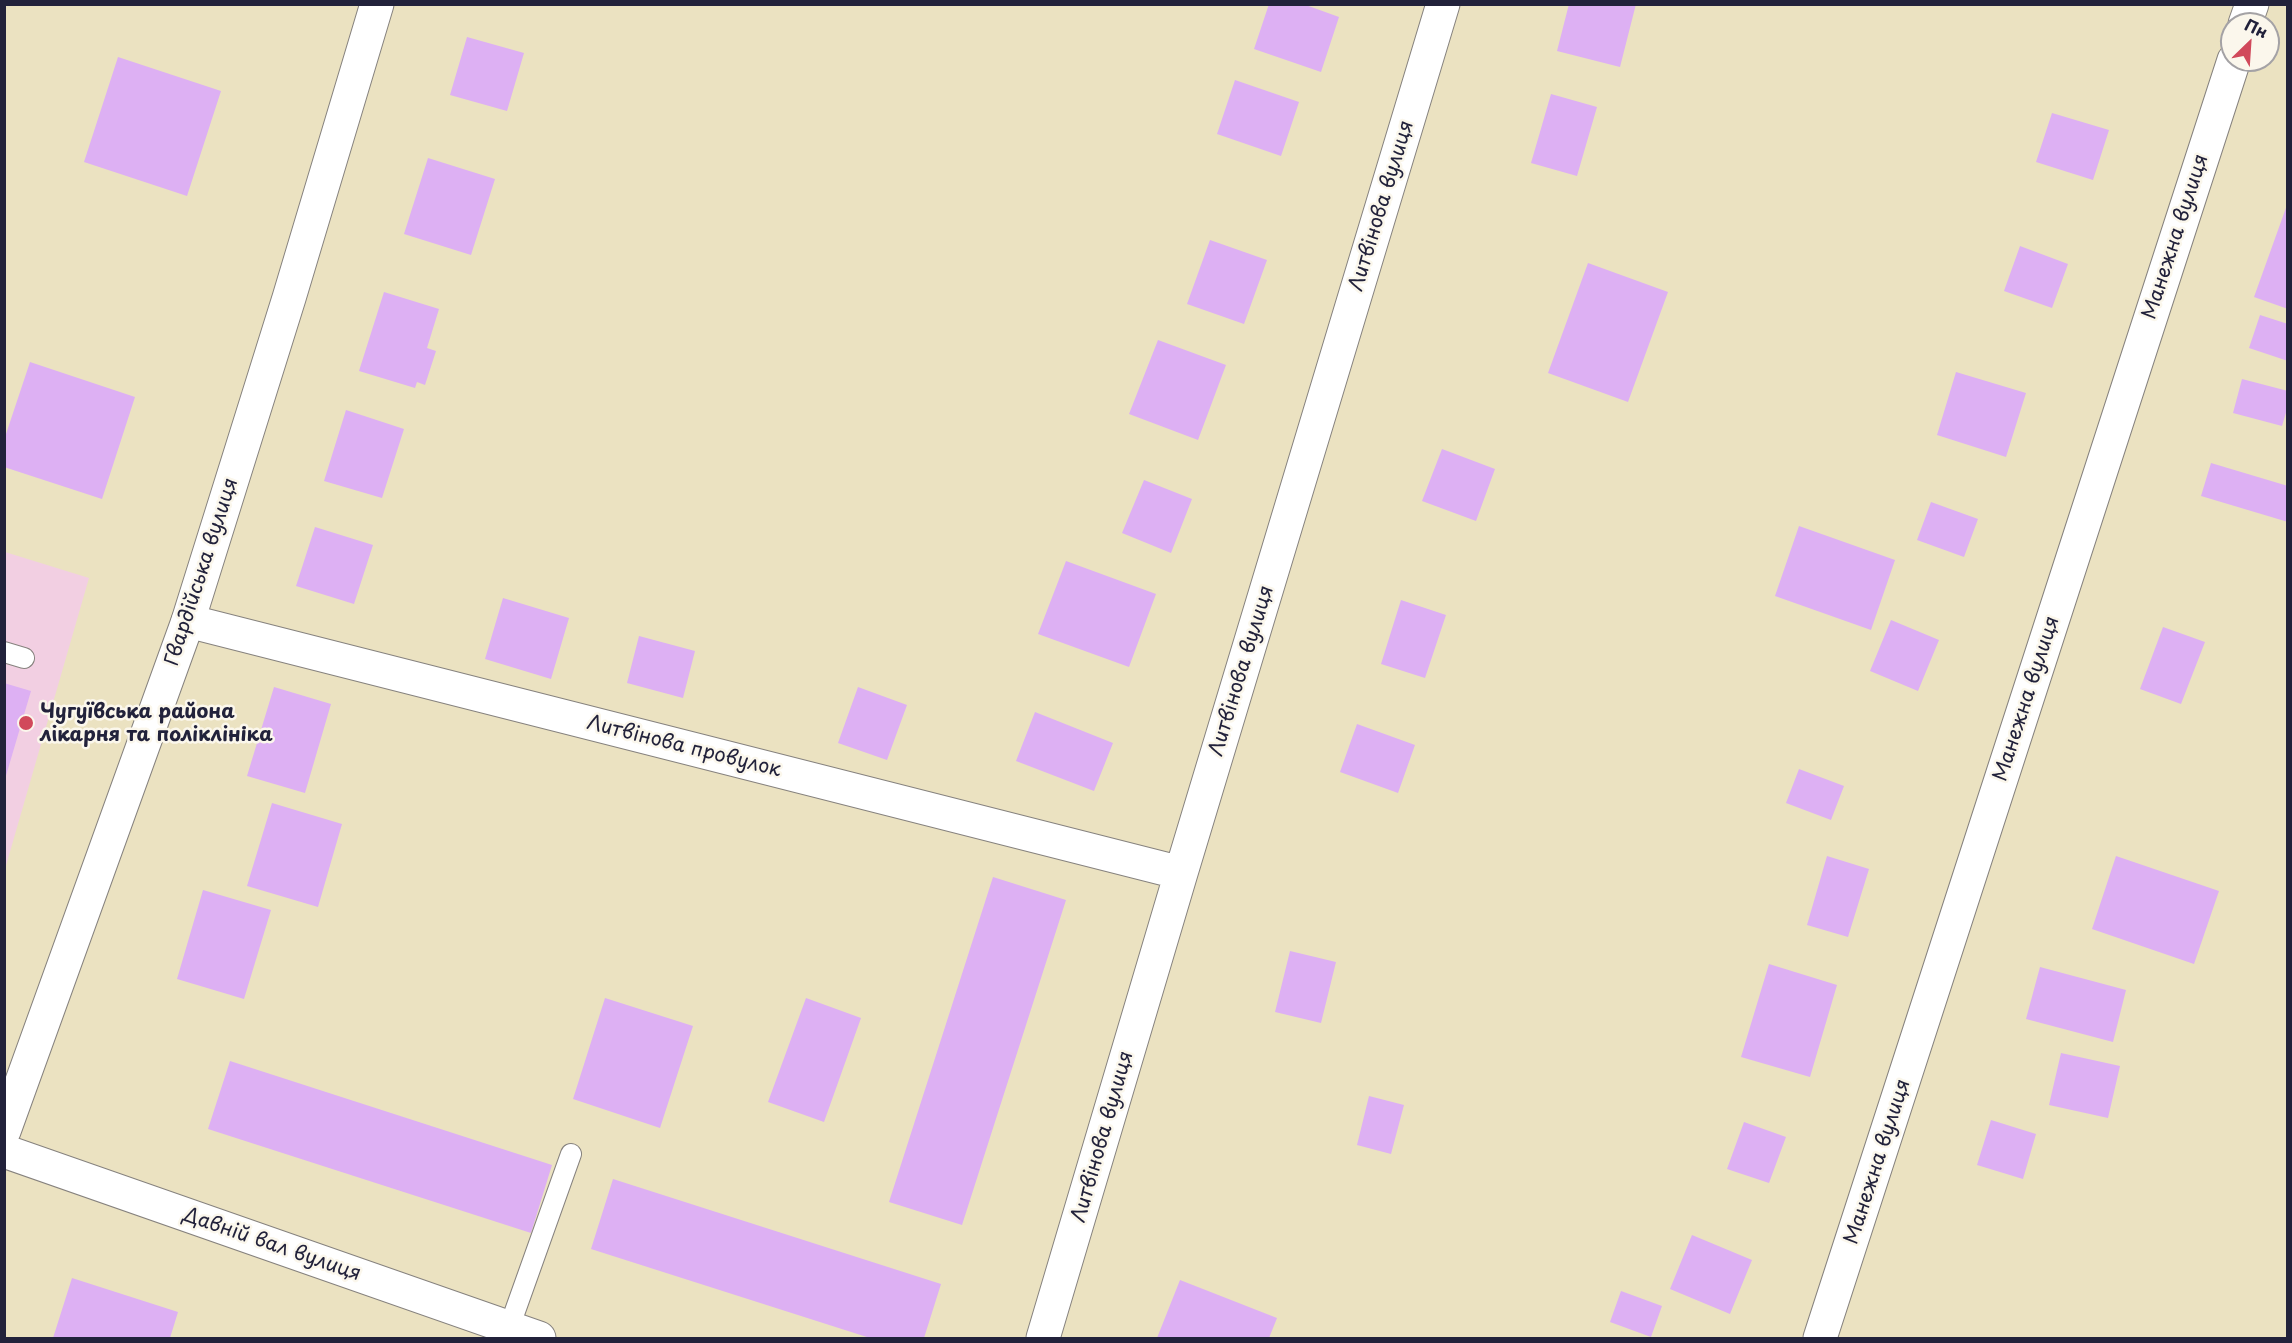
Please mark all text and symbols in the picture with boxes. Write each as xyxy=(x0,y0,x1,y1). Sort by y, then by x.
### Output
north arrow xyxy=(2220,12,2280,72)
text: Пн xyxy=(2241,12,2272,43)
street label: Литвінова вулиця xyxy=(1345,118,1419,294)
street label: Манежна вулиця xyxy=(2138,151,2214,323)
street label: Гвардійська вулиця xyxy=(160,475,244,669)
street label: Литвінова вулиця xyxy=(1205,583,1279,759)
street label: Манежна вулиця xyxy=(1989,613,2065,785)
place label: Чугуївська района лікарня та поліклініка xyxy=(40,700,273,747)
street label: Литвінова провулок xyxy=(584,711,784,783)
marker: Чугуївська района лікарня та поліклініка xyxy=(17,714,35,732)
street label: Литвінова вулиця xyxy=(1067,1049,1139,1225)
street label: Манежна вулиця xyxy=(1840,1076,1916,1248)
street label: Давній вал вулиця xyxy=(180,1203,364,1287)

